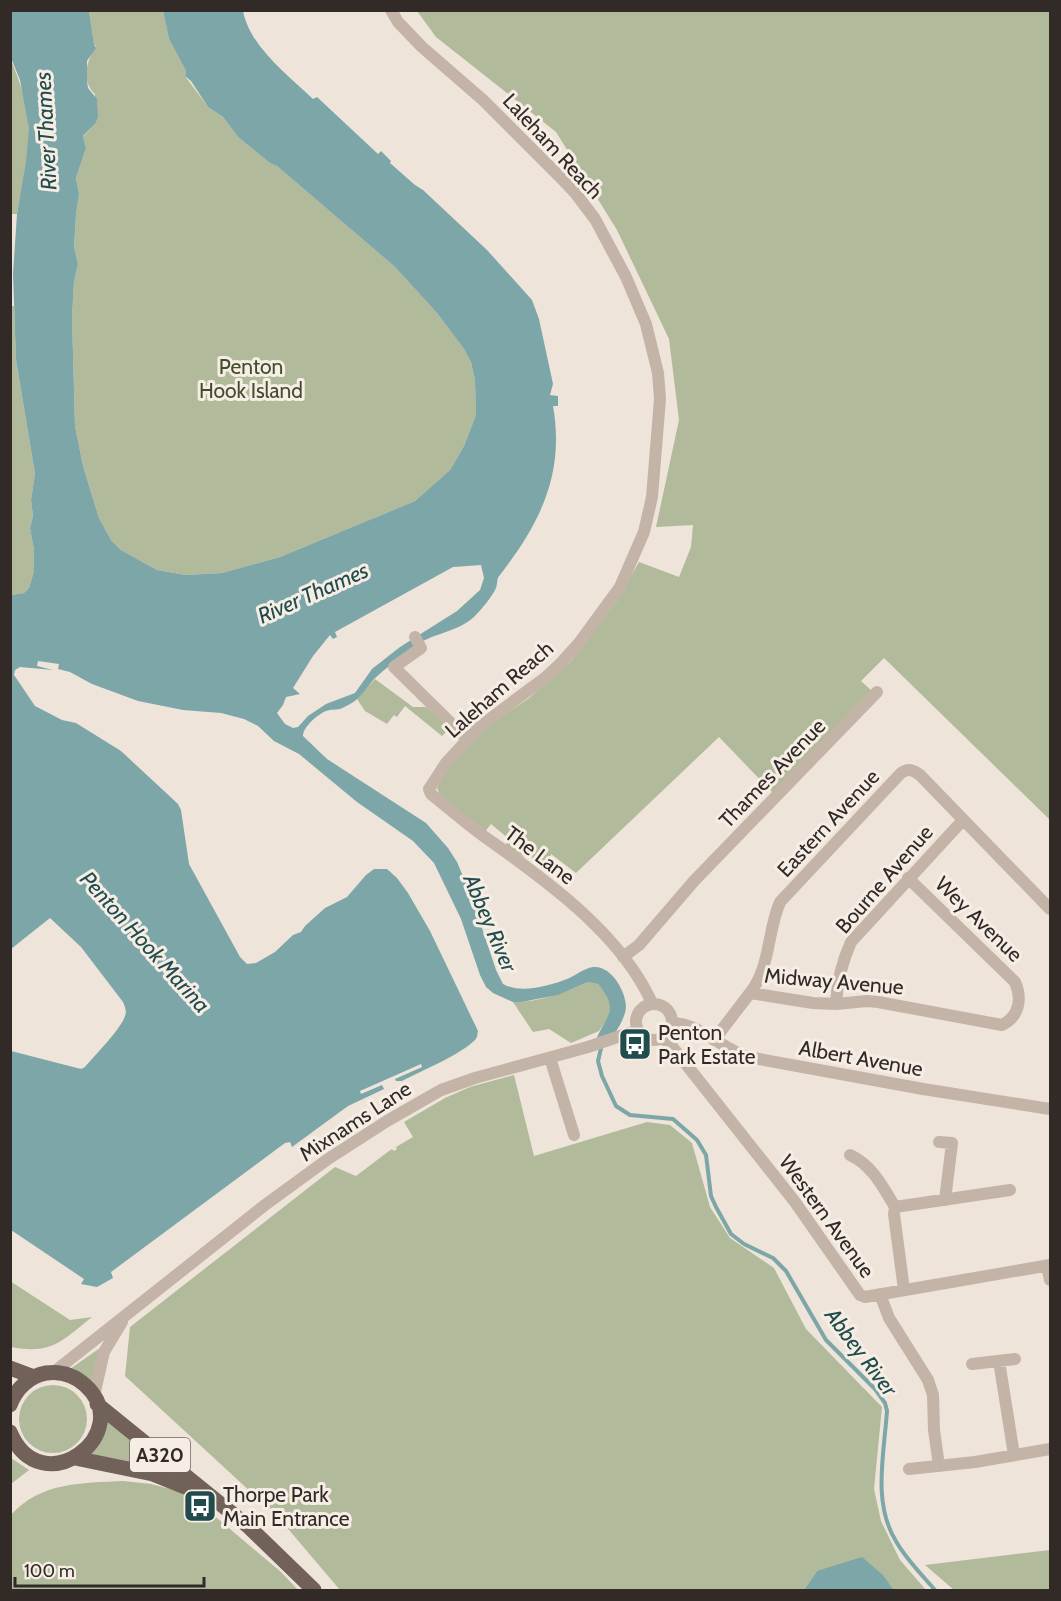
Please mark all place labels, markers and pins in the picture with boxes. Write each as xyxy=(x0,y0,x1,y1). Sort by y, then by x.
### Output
place label: Penton Park Estate xyxy=(658,1020,756,1069)
bus stop icon: Penton Park Estate xyxy=(617,1026,653,1062)
place label: Thorpe Park Main Entrance xyxy=(223,1482,350,1531)
bus stop icon: Thorpe Park Main Entrance xyxy=(182,1488,218,1524)

